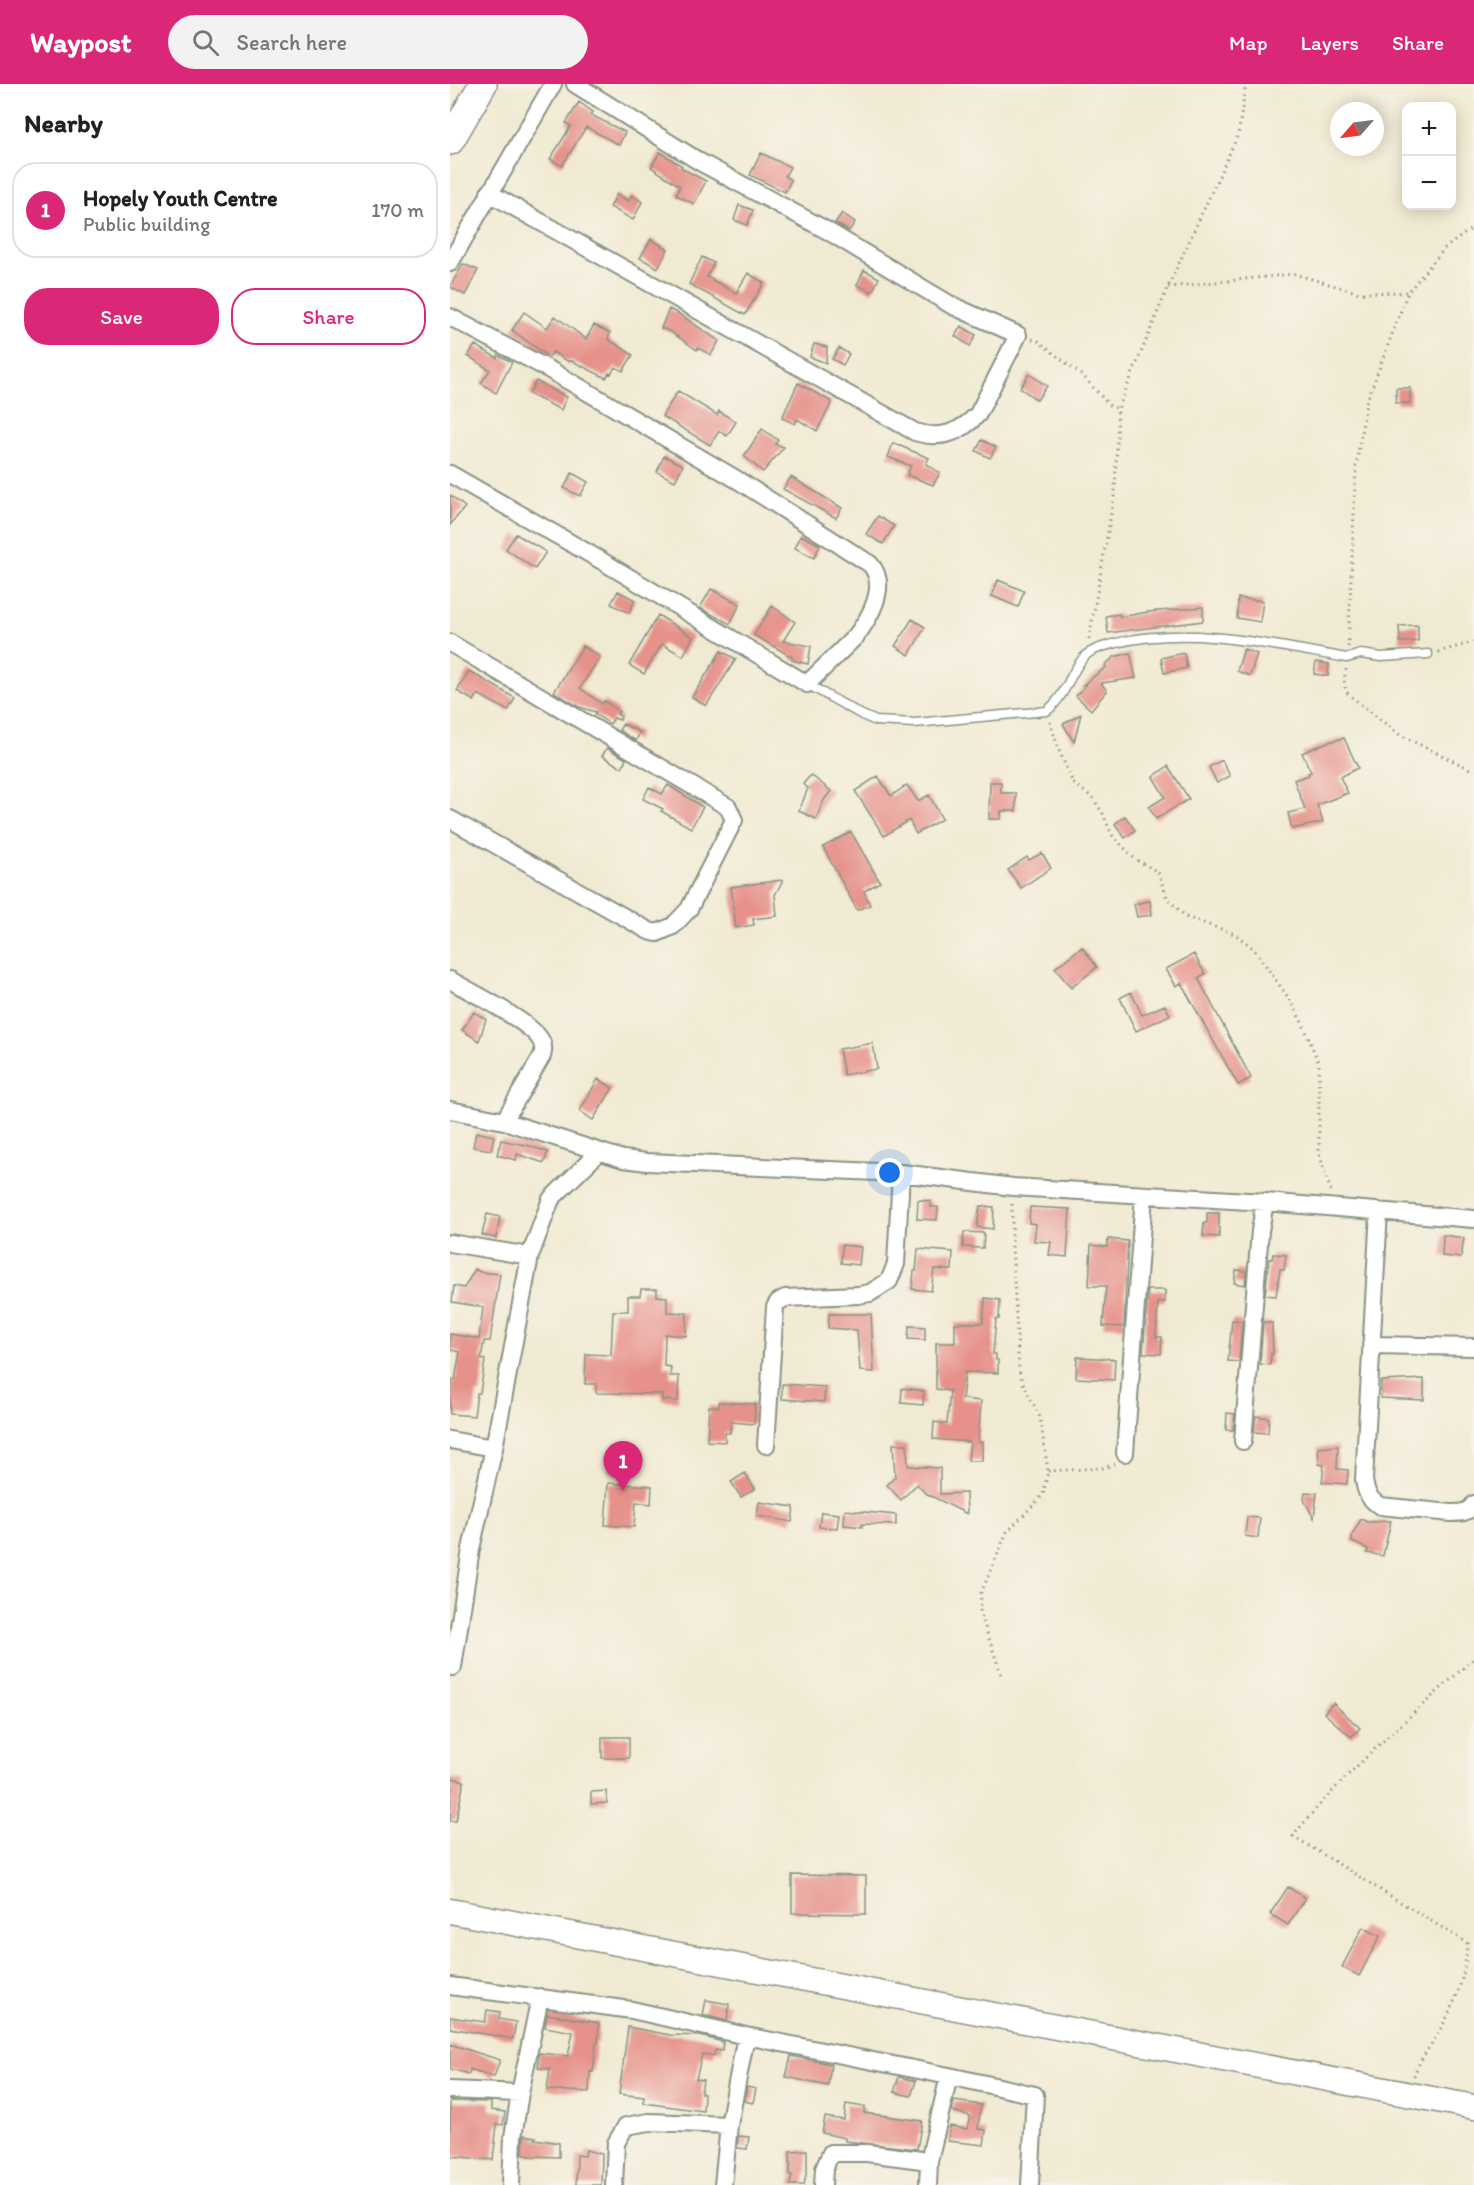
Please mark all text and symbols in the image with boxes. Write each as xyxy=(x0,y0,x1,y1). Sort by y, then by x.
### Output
search box xyxy=(168,15,588,69)
text: Waypost xyxy=(30,25,132,59)
icon: search xyxy=(189,26,222,59)
text: Search here xyxy=(237,29,347,56)
text: Map xyxy=(1229,30,1268,55)
text: Layers xyxy=(1301,30,1359,55)
text: Share xyxy=(1392,30,1444,55)
north arrow xyxy=(1330,102,1384,156)
map controls xyxy=(1402,102,1456,210)
button: + xyxy=(1402,102,1456,156)
text: Nearby xyxy=(24,107,103,139)
button: − xyxy=(1402,156,1456,210)
text: Hopely Youth Centre xyxy=(83,185,278,212)
text: 1 xyxy=(41,198,50,222)
text: 170 m xyxy=(371,198,424,222)
text: Public building xyxy=(83,212,210,236)
button: Save xyxy=(24,288,219,345)
button: Share xyxy=(231,288,426,345)
your location xyxy=(875,1158,904,1187)
pin: 1 xyxy=(604,1442,642,1491)

